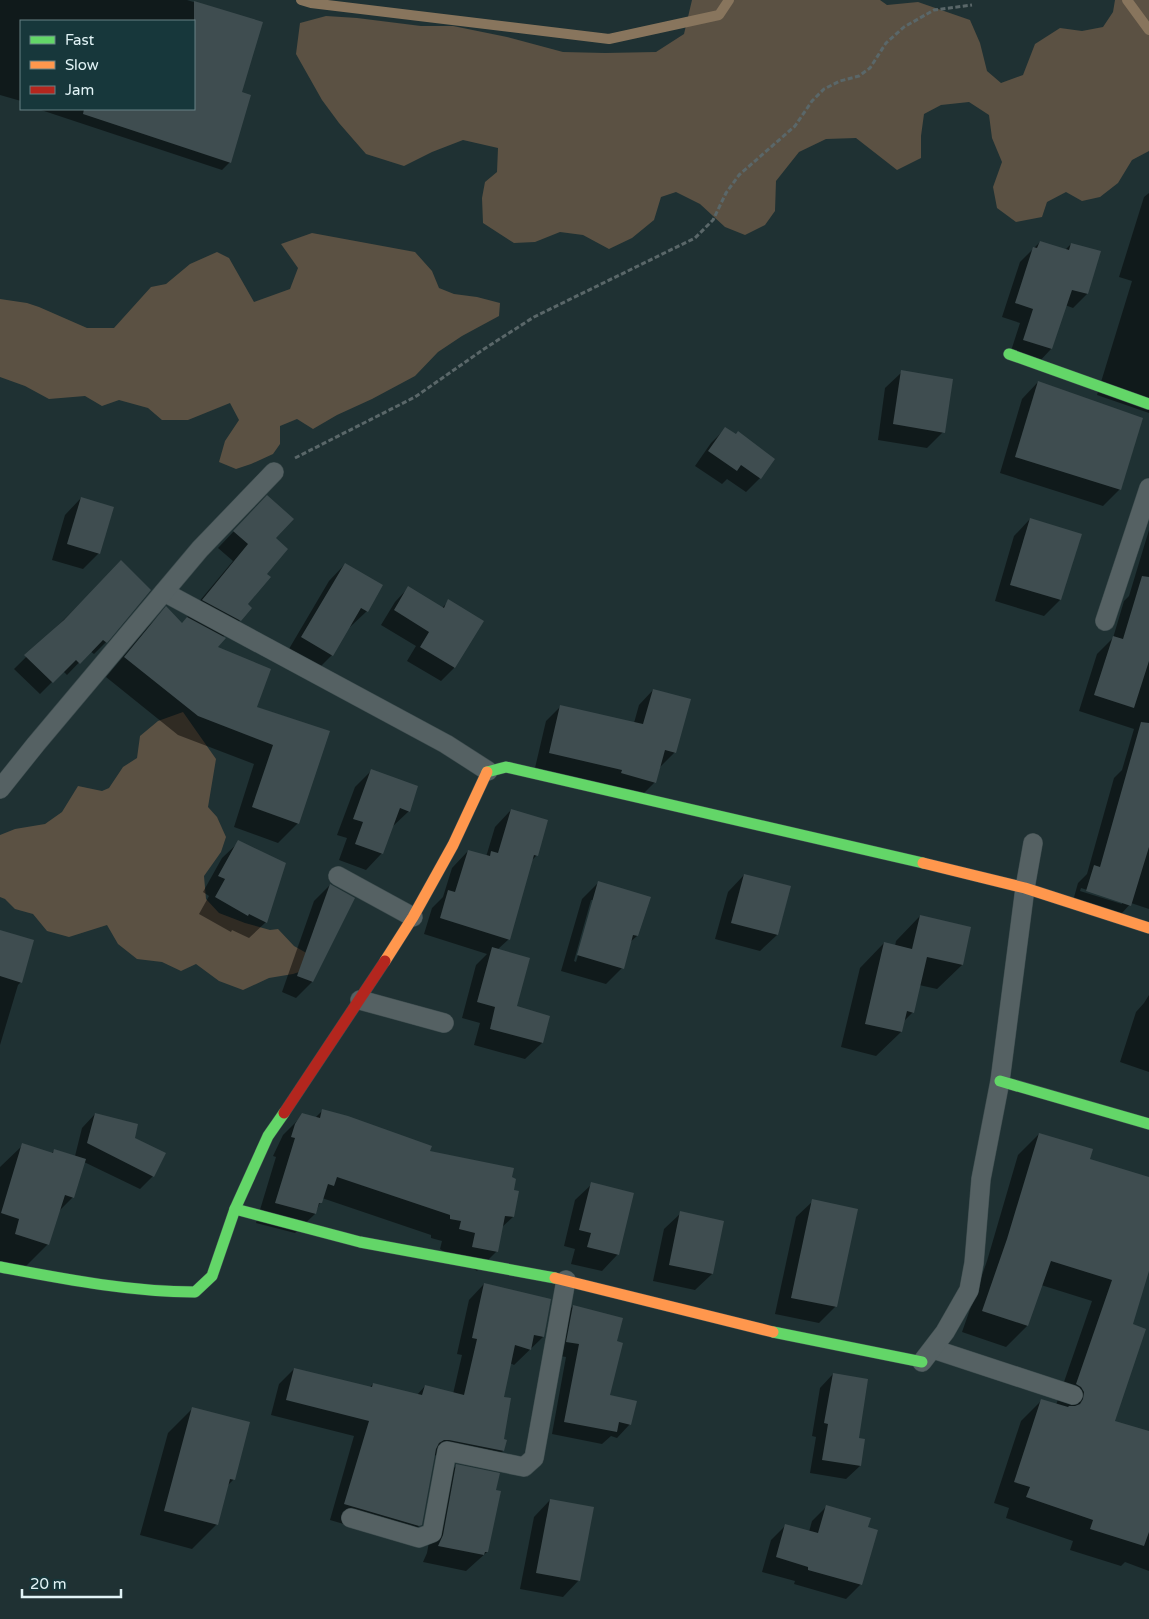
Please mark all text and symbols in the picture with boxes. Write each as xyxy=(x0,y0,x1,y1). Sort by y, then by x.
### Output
legend xyxy=(20,20,195,110)
text: Fast xyxy=(65,31,95,49)
text: Slow xyxy=(65,56,99,74)
text: Jam xyxy=(65,81,94,99)
scale bar xyxy=(22,1566,121,1598)
text: 20 m xyxy=(30,1575,67,1593)

